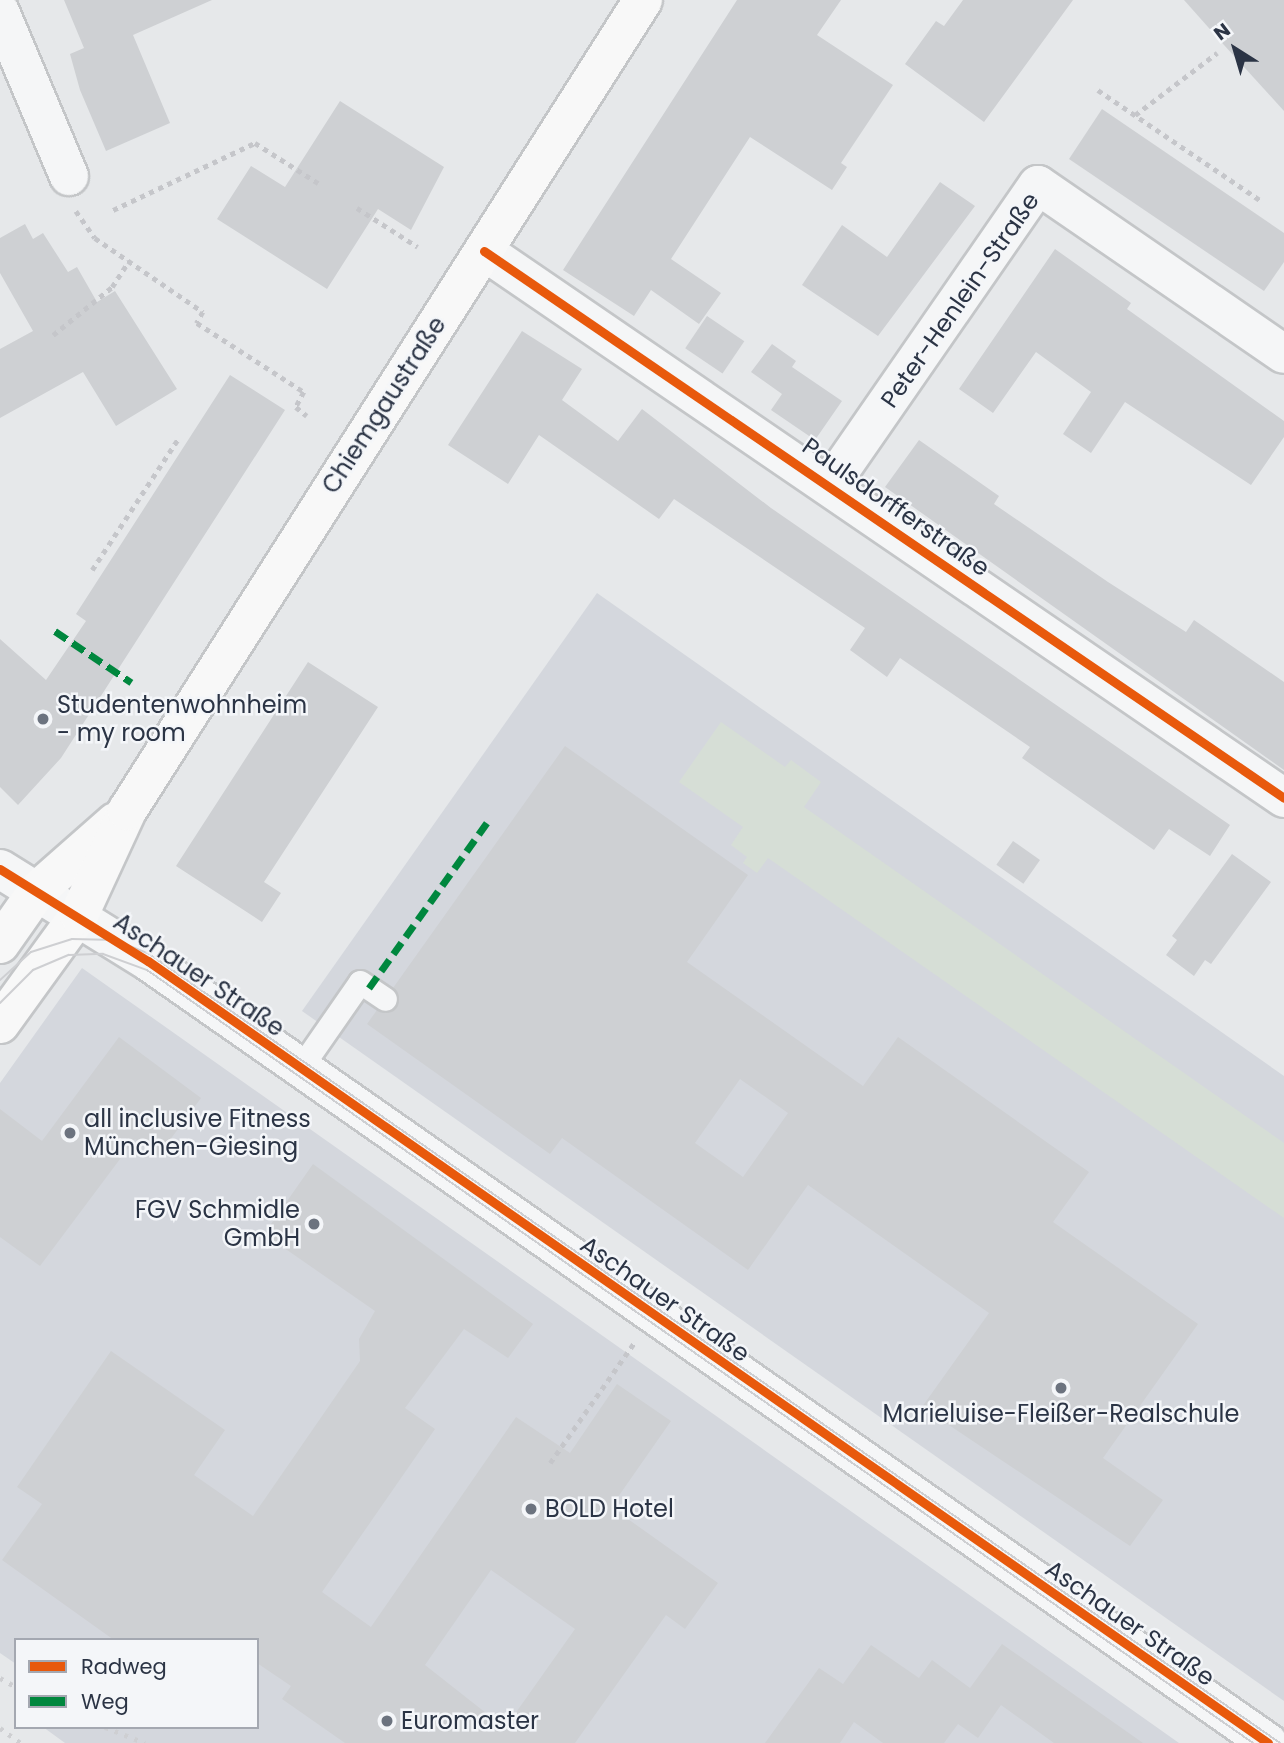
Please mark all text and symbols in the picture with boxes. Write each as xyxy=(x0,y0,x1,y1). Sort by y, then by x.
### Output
north arrow xyxy=(1200,14,1270,84)
text: N xyxy=(1208,17,1236,47)
street label: Peter-Henlein-Straße xyxy=(875,187,1045,413)
street label: Chiemgaustraße xyxy=(316,311,452,499)
street label: Paulsdorfferstraße xyxy=(797,432,995,582)
place label: Studentenwohnheim - my room xyxy=(57,691,307,747)
marker: Studentenwohnheim - my room xyxy=(35,711,51,727)
street label: Aschauer Straße xyxy=(108,907,290,1043)
place label: all inclusive Fitness München-Giesing xyxy=(84,1105,311,1161)
marker: all inclusive Fitness München-Giesing xyxy=(62,1125,78,1141)
place label: FGV Schmidle GmbH xyxy=(135,1196,300,1252)
marker: FGV Schmidle GmbH xyxy=(306,1216,322,1232)
street label: Aschauer Straße xyxy=(575,1230,755,1368)
marker: Marieluise-Fleißer-Realschule xyxy=(1053,1380,1069,1396)
place label: Marieluise-Fleißer-Realschule xyxy=(883,1400,1239,1428)
place label: BOLD Hotel xyxy=(545,1495,674,1523)
marker: BOLD Hotel xyxy=(523,1501,539,1517)
street label: Aschauer Straße xyxy=(1040,1554,1220,1692)
legend xyxy=(14,1638,259,1729)
text: Radweg xyxy=(81,1652,167,1681)
text: Weg xyxy=(81,1687,129,1716)
place label: Euromaster xyxy=(401,1707,539,1735)
marker: Euromaster xyxy=(379,1713,395,1729)

